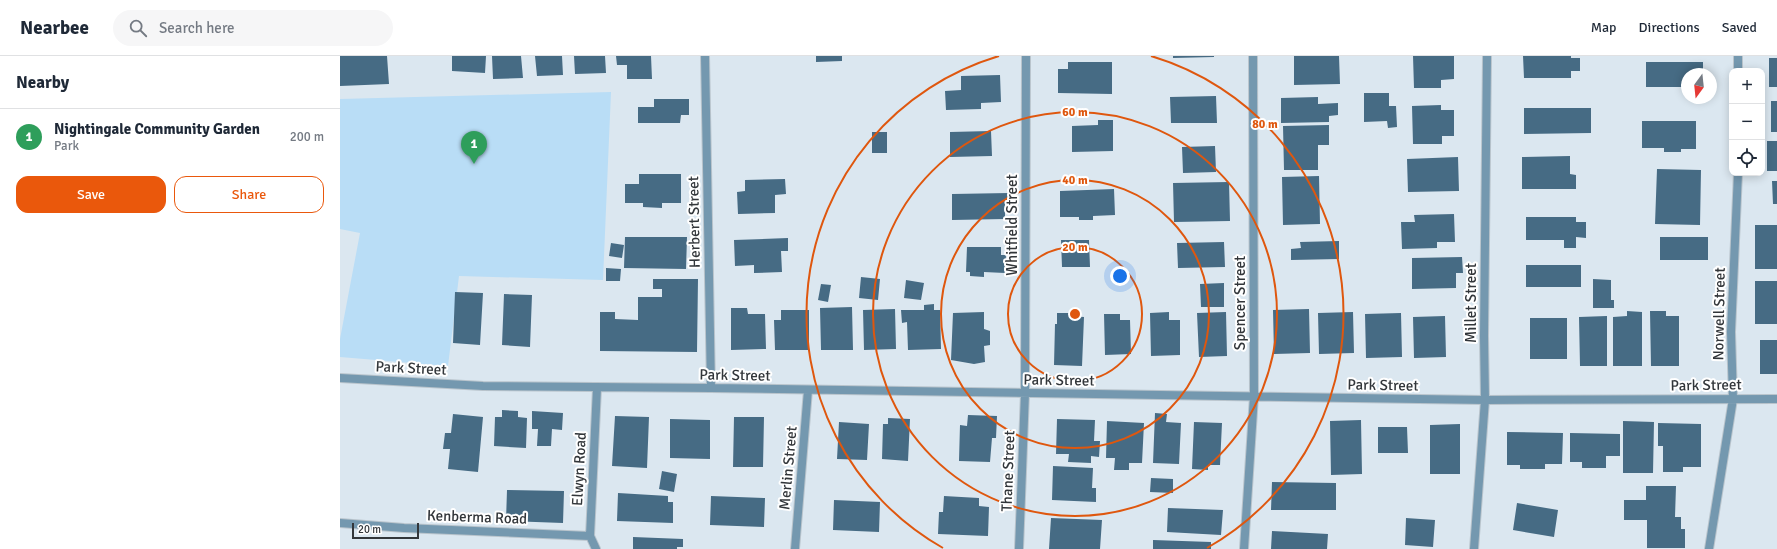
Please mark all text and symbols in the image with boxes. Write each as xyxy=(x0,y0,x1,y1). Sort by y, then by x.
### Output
search box xyxy=(113,10,393,46)
text: Nearbee xyxy=(20,16,89,40)
icon: search xyxy=(127,17,149,39)
text: Search here xyxy=(159,19,235,37)
text: Map xyxy=(1591,19,1617,36)
text: Directions xyxy=(1639,19,1700,36)
text: Saved xyxy=(1722,19,1757,36)
north arrow xyxy=(1681,68,1717,104)
map controls xyxy=(1729,68,1765,176)
button: + xyxy=(1729,68,1765,104)
text: Nearby xyxy=(16,72,69,93)
button: − xyxy=(1729,104,1765,140)
text: 60 m xyxy=(1062,105,1088,120)
text: 80 m xyxy=(1252,117,1278,132)
text: Nightingale Community Garden xyxy=(54,120,260,138)
text: 1 xyxy=(25,129,33,145)
text: 200 m xyxy=(290,129,324,145)
pin: 1 xyxy=(461,131,487,164)
text: Park xyxy=(54,138,79,154)
button: locate xyxy=(1729,140,1765,176)
text: 40 m xyxy=(1062,173,1088,188)
street label: Whitfield Street xyxy=(1003,174,1021,276)
button: Save xyxy=(16,176,166,213)
button: Share xyxy=(174,176,324,213)
street label: Herbert Street xyxy=(684,176,704,268)
text: 20 m xyxy=(1062,240,1088,255)
street label: Spencer Street xyxy=(1231,256,1249,350)
street label: Millet Street xyxy=(1462,263,1480,343)
your location xyxy=(1110,266,1130,286)
street label: Norwell Street xyxy=(1709,267,1729,361)
centre of rings xyxy=(1068,307,1082,321)
street label: Park Street xyxy=(375,357,447,379)
street label: Park Street xyxy=(699,365,771,385)
street label: Park Street xyxy=(1023,370,1095,390)
street label: Park Street xyxy=(1347,375,1419,395)
street label: Park Street xyxy=(1670,375,1742,395)
street label: Merlin Street xyxy=(775,425,801,511)
street label: Thane Street xyxy=(998,430,1018,512)
street label: Elwyn Road xyxy=(568,431,590,507)
street label: Kenberma Road xyxy=(427,506,527,528)
scale bar xyxy=(352,521,419,540)
text: 20 m xyxy=(358,523,381,536)

